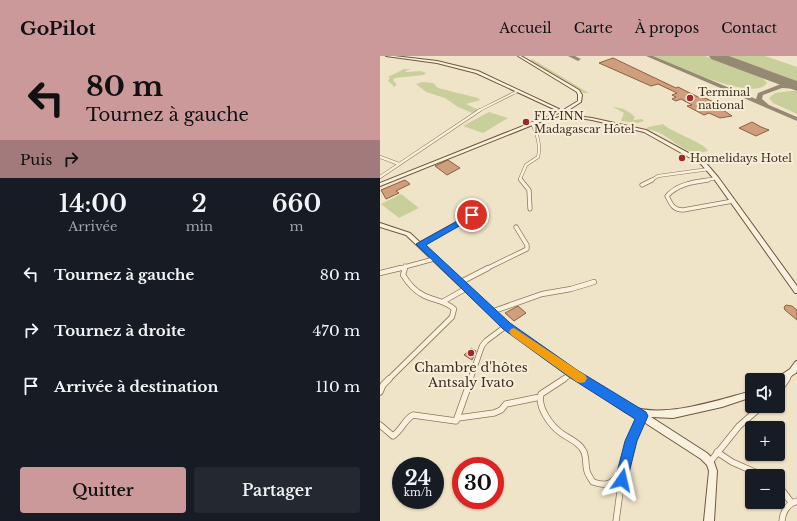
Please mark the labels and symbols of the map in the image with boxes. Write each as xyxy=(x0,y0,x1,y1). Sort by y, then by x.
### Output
place label: Terminal national xyxy=(698,85,750,112)
marker: Terminal national xyxy=(685,93,695,103)
place label: FLY INN Madagascar Hôtel xyxy=(534,109,635,136)
marker: FLY INN Madagascar Hôtel xyxy=(521,117,531,127)
place label: Homelidays Hotel xyxy=(690,151,792,165)
marker: Homelidays Hotel xyxy=(677,153,687,163)
pin xyxy=(455,198,489,232)
marker: Chambre d'hôtes Antsaly Ivato xyxy=(466,348,476,358)
place label: Chambre d'hôtes Antsaly Ivato xyxy=(414,359,528,391)
speed limit sign: 30 xyxy=(452,457,504,509)
position arrow xyxy=(601,459,643,501)

